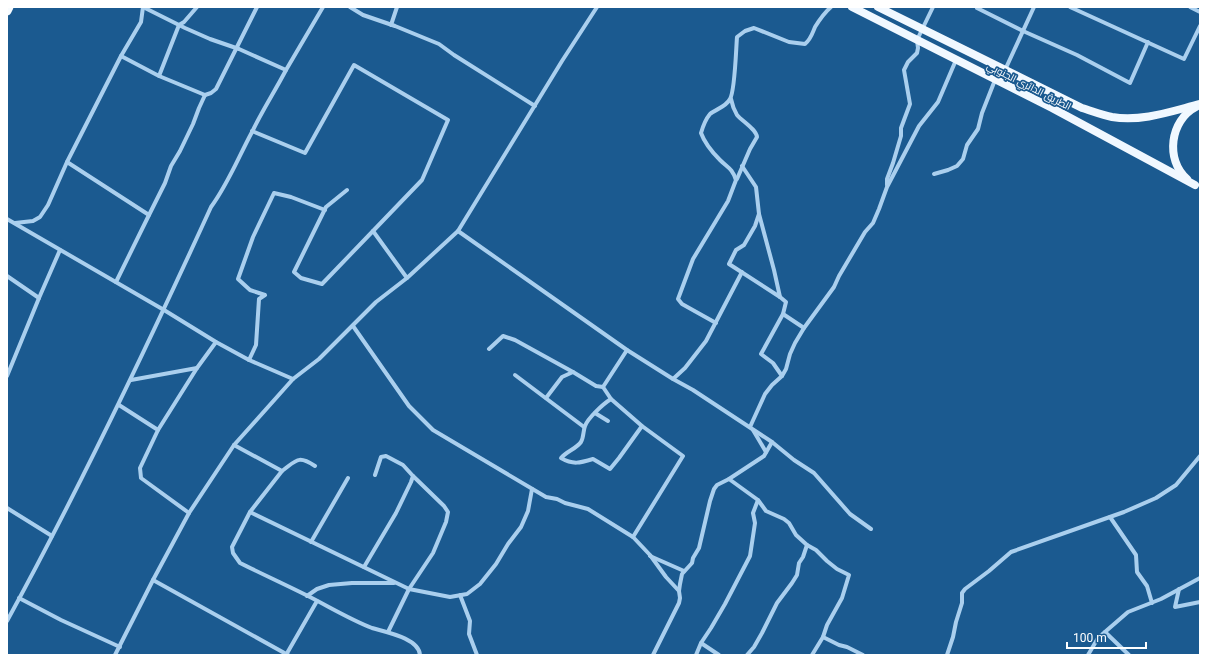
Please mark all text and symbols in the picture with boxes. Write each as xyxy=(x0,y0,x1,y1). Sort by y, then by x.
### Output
street label: الطريق الدائري الجنوبي xyxy=(984,60,1073,114)
scale bar xyxy=(1067,624,1146,650)
text: 100 m xyxy=(1073,631,1107,645)

